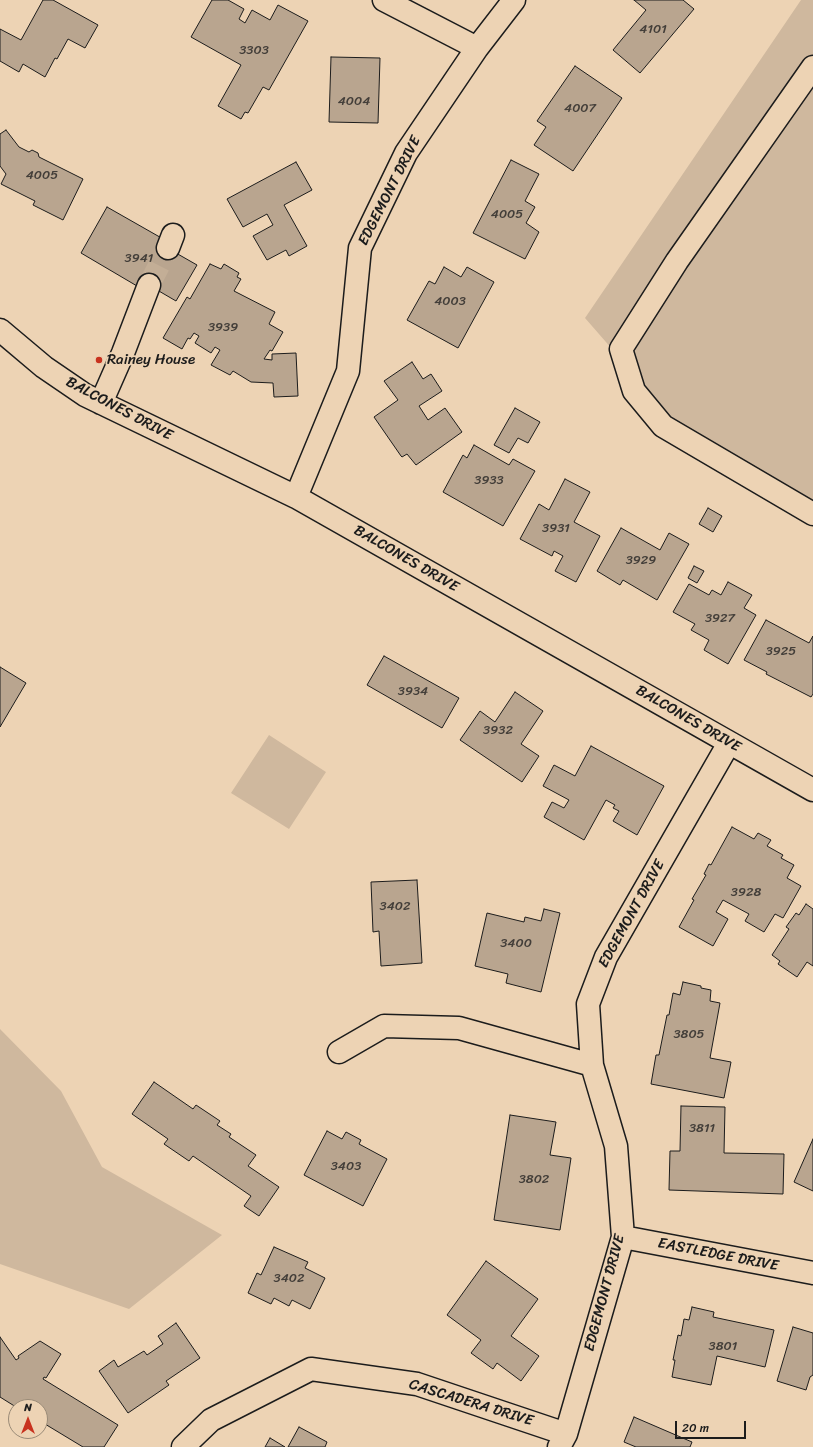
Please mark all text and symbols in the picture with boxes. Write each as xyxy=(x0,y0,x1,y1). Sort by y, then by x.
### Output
house number: 4101 xyxy=(639,22,667,38)
house number: 3303 xyxy=(239,43,269,59)
house number: 4004 xyxy=(338,94,370,110)
house number: 4007 xyxy=(564,101,596,117)
street label: EDGEMONT DRIVE xyxy=(355,133,425,249)
house number: 4005 xyxy=(26,168,58,184)
house number: 4005 xyxy=(491,207,523,223)
house number: 3941 xyxy=(125,251,153,267)
house number: 4003 xyxy=(434,294,466,310)
house number: 3939 xyxy=(208,320,238,336)
place label: Rainey House xyxy=(107,351,195,369)
marker: Rainey House xyxy=(94,355,104,365)
street label: BALCONES DRIVE xyxy=(63,373,175,445)
house number: 3933 xyxy=(474,473,504,489)
house number: 3931 xyxy=(542,521,570,537)
street label: BALCONES DRIVE xyxy=(350,522,462,596)
house number: 3929 xyxy=(626,553,656,569)
house number: 3927 xyxy=(705,611,735,627)
house number: 3925 xyxy=(766,644,796,660)
street label: BALCONES DRIVE xyxy=(632,682,744,756)
house number: 3934 xyxy=(398,684,428,700)
house number: 3932 xyxy=(483,723,513,739)
street label: EDGEMONT DRIVE xyxy=(595,857,669,971)
house number: 3928 xyxy=(731,885,761,901)
house number: 3402 xyxy=(380,899,410,915)
house number: 3400 xyxy=(500,936,532,952)
house number: 3805 xyxy=(673,1027,705,1043)
house number: 3811 xyxy=(689,1121,715,1137)
house number: 3403 xyxy=(331,1159,361,1175)
house number: 3802 xyxy=(519,1172,549,1188)
street label: EDGEMONT DRIVE xyxy=(581,1233,629,1353)
street label: EASTLEDGE DRIVE xyxy=(656,1234,780,1276)
house number: 3402 xyxy=(274,1271,304,1287)
house number: 3801 xyxy=(709,1339,737,1355)
street label: CASCADERA DRIVE xyxy=(407,1376,535,1430)
text: N xyxy=(24,1398,32,1417)
north arrow xyxy=(8,1399,48,1439)
scale bar xyxy=(677,1413,748,1439)
text: 20 m xyxy=(682,1417,709,1439)

